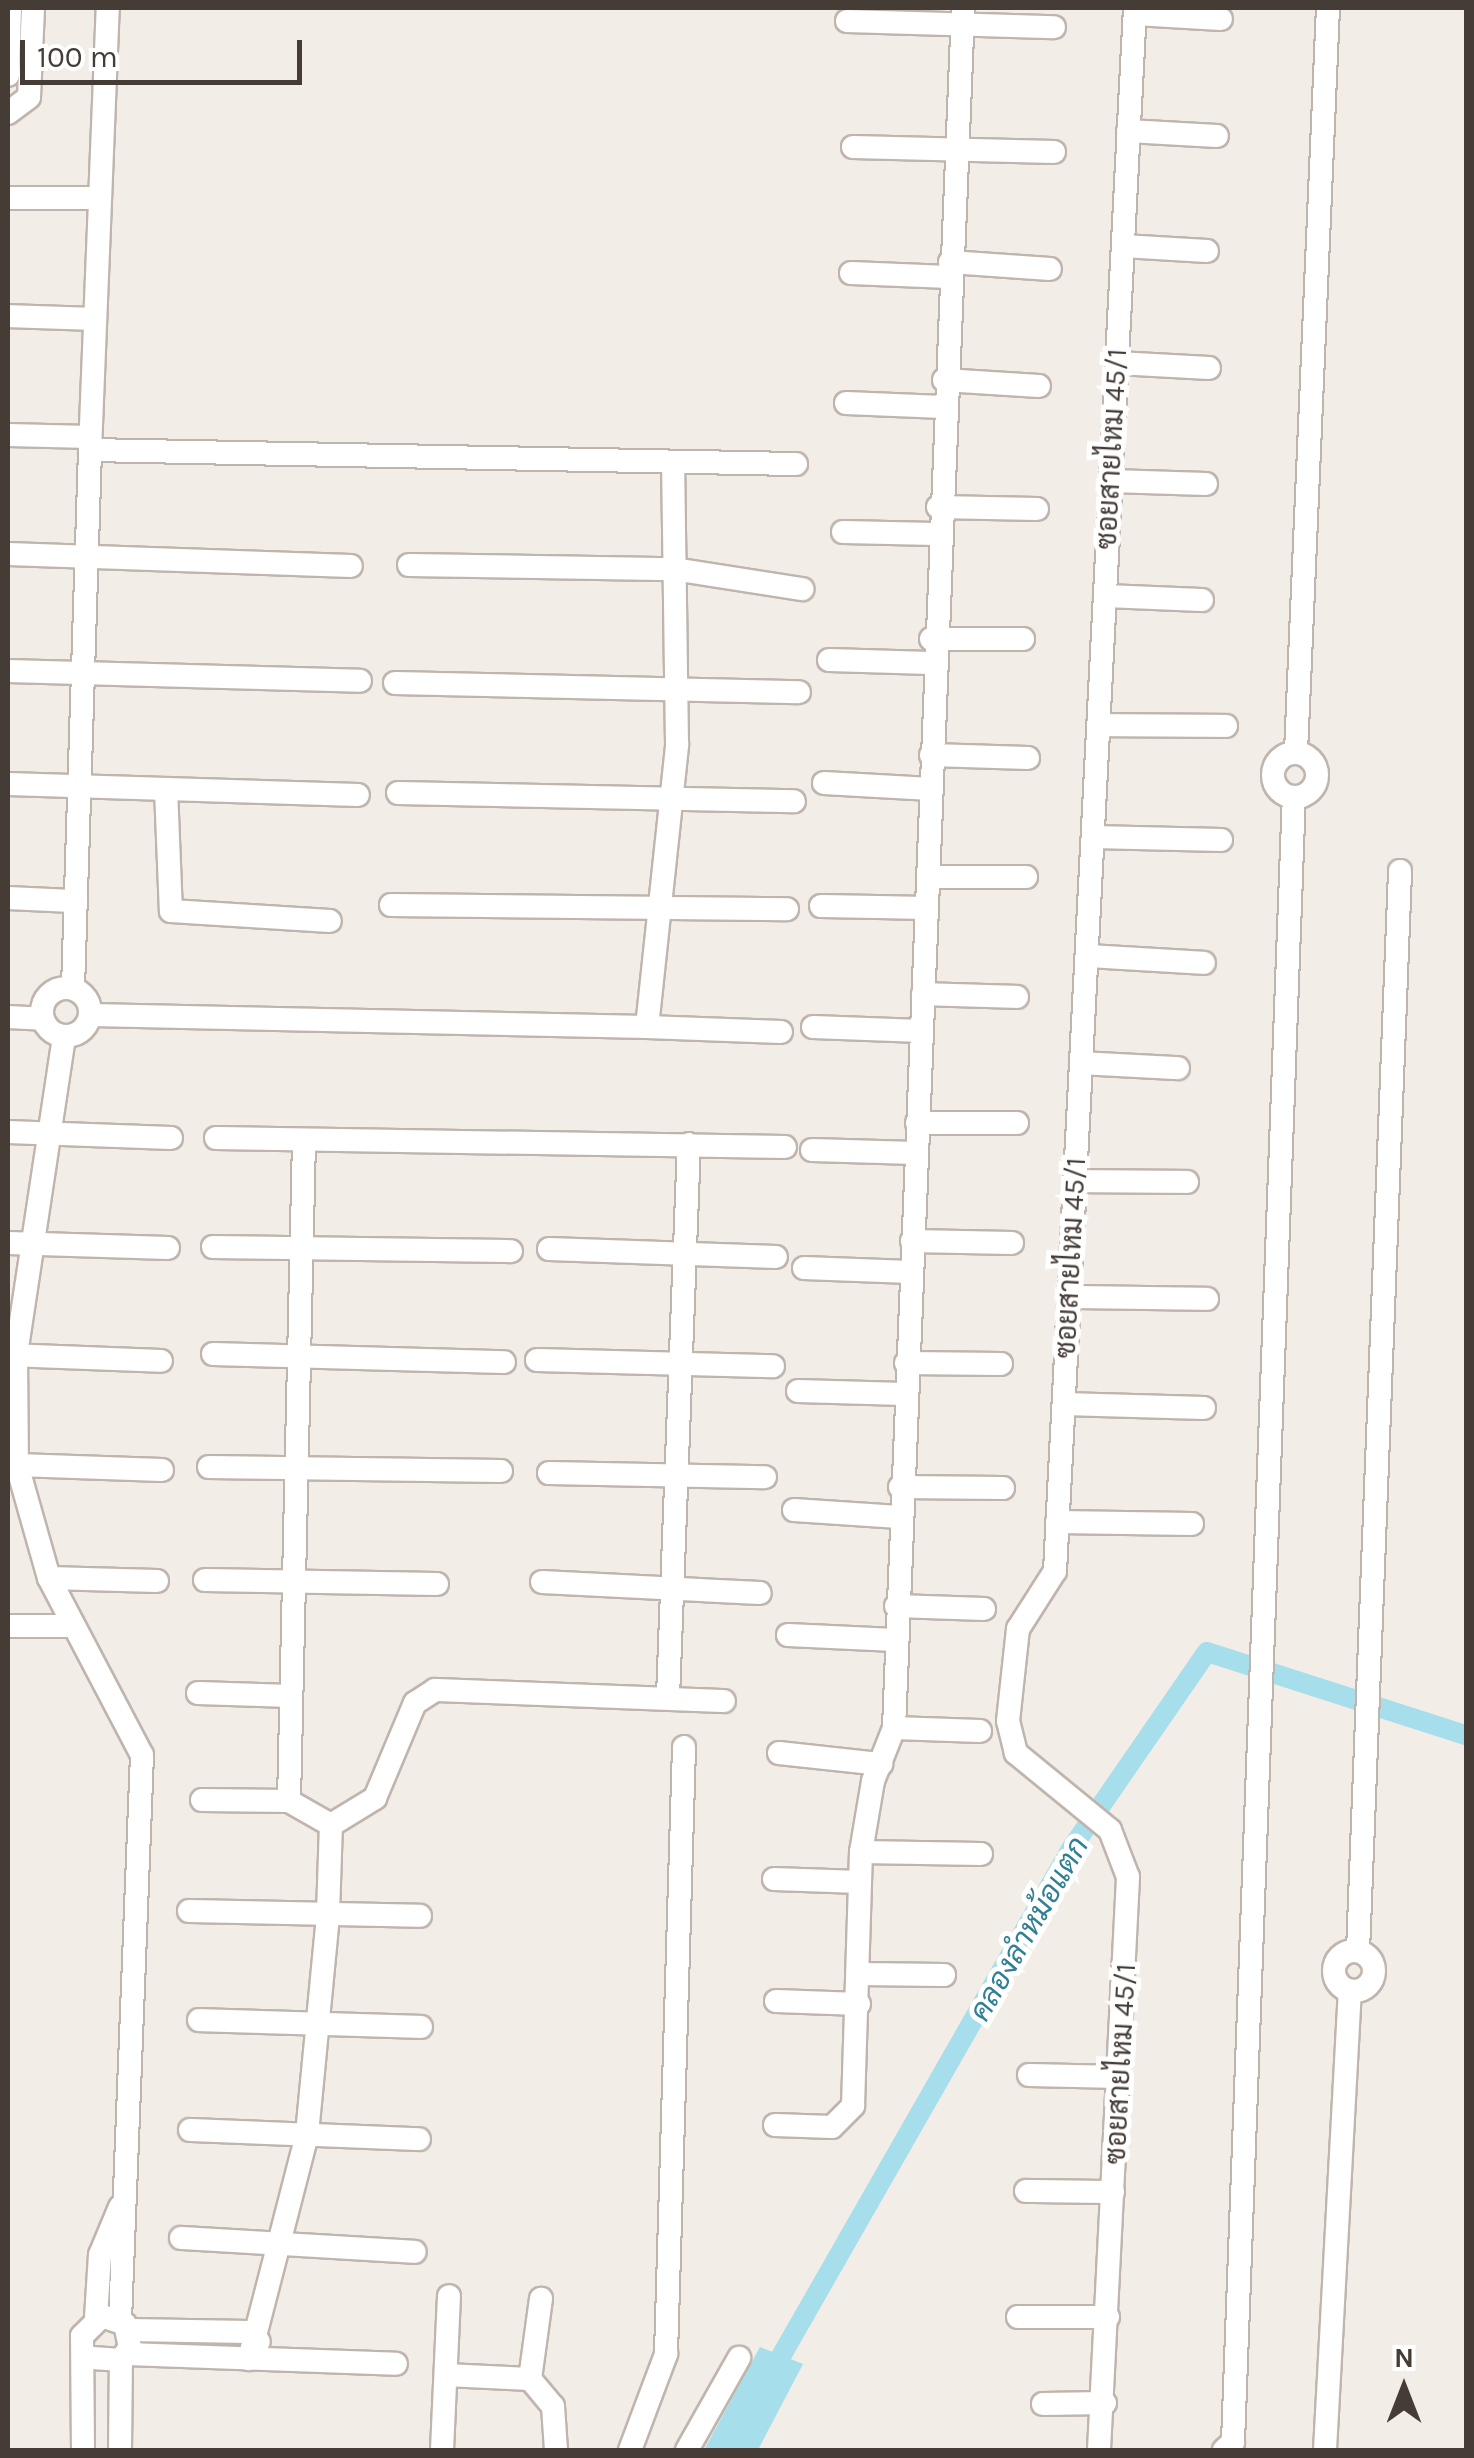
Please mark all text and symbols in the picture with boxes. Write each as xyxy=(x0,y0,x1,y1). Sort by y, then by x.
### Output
scale bar xyxy=(25,20,308,82)
text: 100 m xyxy=(37,39,118,75)
street label: ซอยสายไหม 45/1 xyxy=(1090,348,1134,550)
street label: ซอยสายไหม 45/1 xyxy=(1049,1157,1093,1359)
water label: คลองลำหม้อแตก xyxy=(962,1831,1096,2027)
street label: ซอยสายไหม 45/1 xyxy=(1099,1963,1143,2165)
north arrow xyxy=(1354,2338,1454,2438)
text: N xyxy=(1394,2341,1414,2374)

